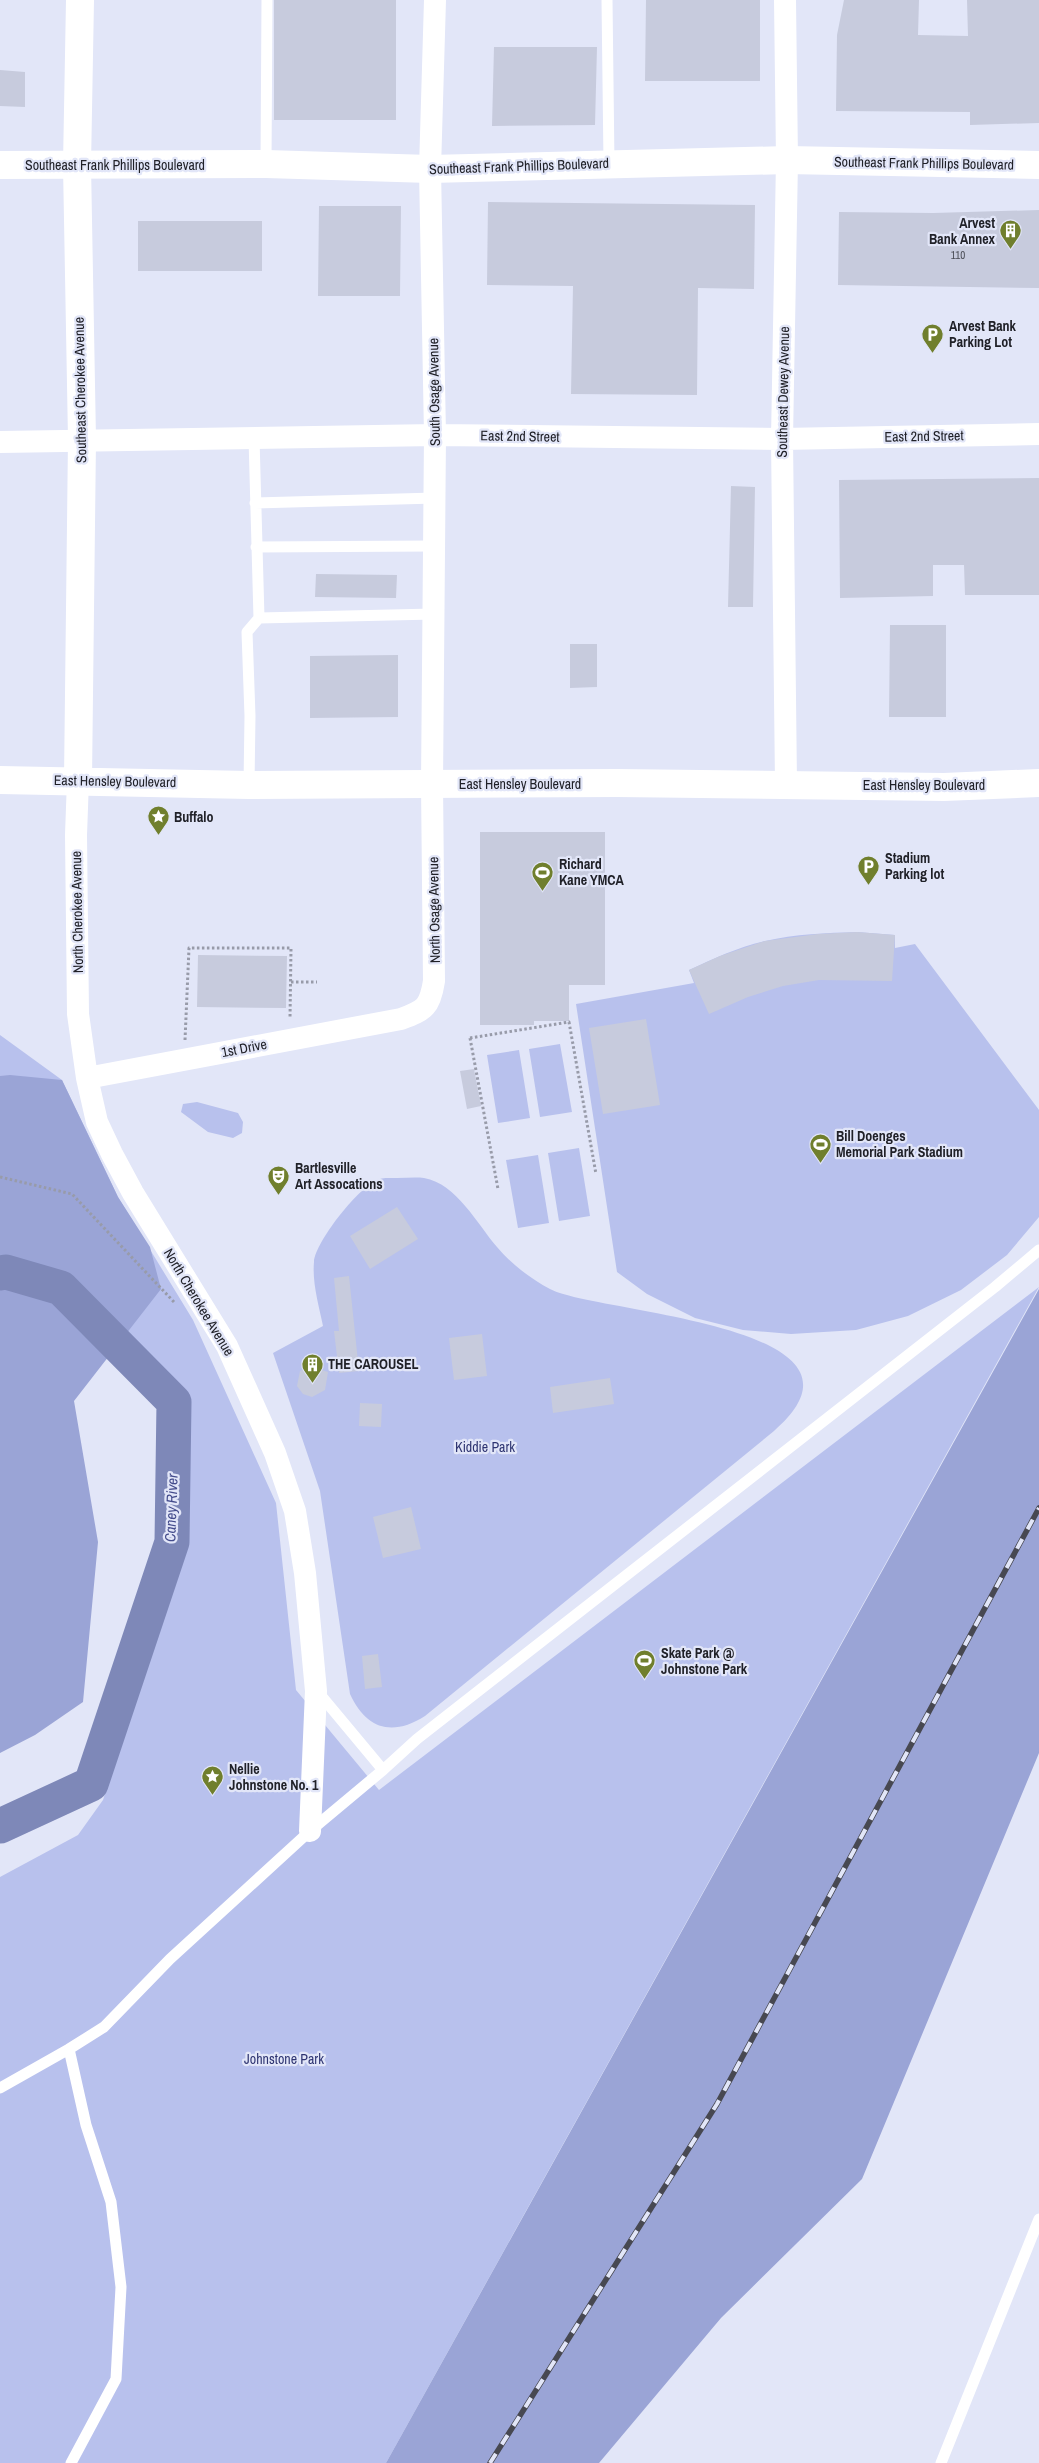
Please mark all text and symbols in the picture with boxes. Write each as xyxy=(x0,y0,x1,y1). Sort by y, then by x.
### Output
street label: Southeast Frank Phillips Boulevard xyxy=(834,152,1014,174)
street label: Southeast Frank Phillips Boulevard xyxy=(429,154,609,178)
street label: Southeast Frank Phillips Boulevard xyxy=(25,156,205,174)
place label: Arvest Bank Annex xyxy=(929,214,996,248)
building icon: Arvest Bank Annex xyxy=(999,219,1023,250)
house number: 110 xyxy=(951,248,965,262)
street label: Southeast Cherokee Avenue xyxy=(70,317,90,463)
place label: Arvest Bank Parking Lot xyxy=(949,317,1017,351)
parking icon: Arvest Bank Parking Lot xyxy=(921,322,945,353)
street label: Southeast Dewey Avenue xyxy=(773,326,793,458)
street label: South Osage Avenue xyxy=(424,338,444,446)
street label: East 2nd Street xyxy=(480,426,560,446)
street label: East 2nd Street xyxy=(884,426,964,446)
street label: East Hensley Boulevard xyxy=(54,771,176,791)
street label: East Hensley Boulevard xyxy=(459,775,581,793)
street label: East Hensley Boulevard xyxy=(863,776,985,794)
place icon: Buffalo xyxy=(146,805,170,836)
place label: Buffalo xyxy=(174,808,214,826)
place label: Stadium Parking lot xyxy=(885,849,945,883)
street label: North Cherokee Avenue xyxy=(67,851,87,973)
parking icon: Stadium Parking lot xyxy=(857,854,881,885)
place label: Richard Kane YMCA xyxy=(559,855,625,889)
street label: North Osage Avenue xyxy=(424,857,444,963)
sports icon: Richard Kane YMCA xyxy=(531,860,555,891)
street label: 1st Drive xyxy=(220,1035,268,1061)
place label: Bill Doenges Memorial Park Stadium xyxy=(836,1127,963,1161)
sports icon: Bill Doenges Memorial Park Stadium xyxy=(808,1132,832,1163)
place label: Bartlesville Art Assocations xyxy=(295,1159,383,1193)
theatre icon: Bartlesville Art Assocations xyxy=(267,1164,291,1195)
street label: North Cherokee Avenue xyxy=(160,1245,238,1359)
building icon: THE CAROUSEL xyxy=(300,1352,324,1383)
place label: THE CAROUSEL xyxy=(328,1355,419,1373)
park label: Kiddie Park xyxy=(455,1438,515,1456)
water label: Caney River xyxy=(159,1473,183,1543)
place label: Skate Park @ Johnstone Park xyxy=(661,1644,748,1678)
sports icon: Skate Park @ Johnstone Park xyxy=(633,1649,657,1680)
place label: Nellie Johnstone No. 1 xyxy=(229,1760,319,1794)
place icon: Nellie Johnstone No. 1 xyxy=(201,1765,225,1796)
park label: Johnstone Park xyxy=(244,2050,324,2068)

